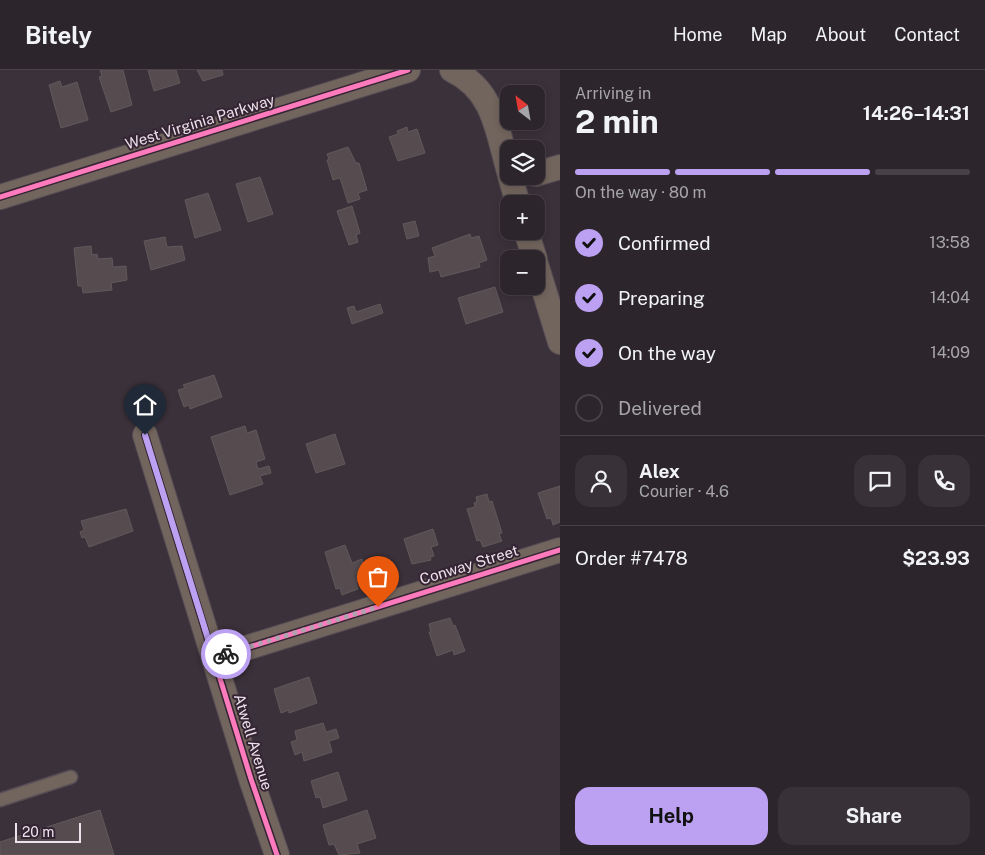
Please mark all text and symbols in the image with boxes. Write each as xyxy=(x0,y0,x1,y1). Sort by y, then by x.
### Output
text: Bitely xyxy=(25,21,92,49)
text: Home xyxy=(673,24,723,45)
text: Map xyxy=(751,24,787,45)
text: About xyxy=(815,24,866,45)
text: Contact xyxy=(894,24,960,45)
text: Arriving in xyxy=(575,84,651,103)
north arrow xyxy=(500,85,545,130)
map controls xyxy=(500,85,545,295)
street label: West Virginia Parkway xyxy=(123,91,277,152)
text: 14:26–14:31 xyxy=(863,102,970,124)
text: 2 min xyxy=(575,103,659,140)
button: layers xyxy=(500,140,545,185)
text: On the way · 80 m xyxy=(575,183,706,202)
button: + xyxy=(500,195,545,240)
icon: check xyxy=(575,229,603,257)
text: Confirmed xyxy=(618,232,711,254)
text: 13:58 xyxy=(929,233,970,252)
button: − xyxy=(500,250,545,295)
icon: check xyxy=(575,284,603,312)
text: Preparing xyxy=(618,287,705,309)
text: 14:04 xyxy=(930,288,970,307)
icon: check xyxy=(575,339,603,367)
text: On the way xyxy=(618,342,716,364)
text: 14:09 xyxy=(930,343,970,362)
pin xyxy=(124,384,166,435)
icon: home xyxy=(131,391,159,419)
text: Delivered xyxy=(618,397,702,419)
button: person xyxy=(575,455,627,507)
button: chat xyxy=(854,455,906,507)
button: phone xyxy=(918,455,970,507)
text: Alex xyxy=(639,460,680,482)
text: Courier · 4.6 xyxy=(639,482,729,501)
street label: Conway Street xyxy=(417,541,520,588)
text: Order #7478 xyxy=(575,547,688,569)
text: $23.93 xyxy=(902,547,970,569)
pin xyxy=(357,556,399,607)
icon: bag xyxy=(364,563,392,591)
courier xyxy=(201,629,251,679)
icon: bike xyxy=(212,640,240,668)
street label: Atwell Avenue xyxy=(231,692,276,792)
button: Help xyxy=(575,787,768,845)
button: Share xyxy=(778,787,970,845)
scale bar xyxy=(15,820,81,843)
text: 20 m xyxy=(22,824,54,840)

